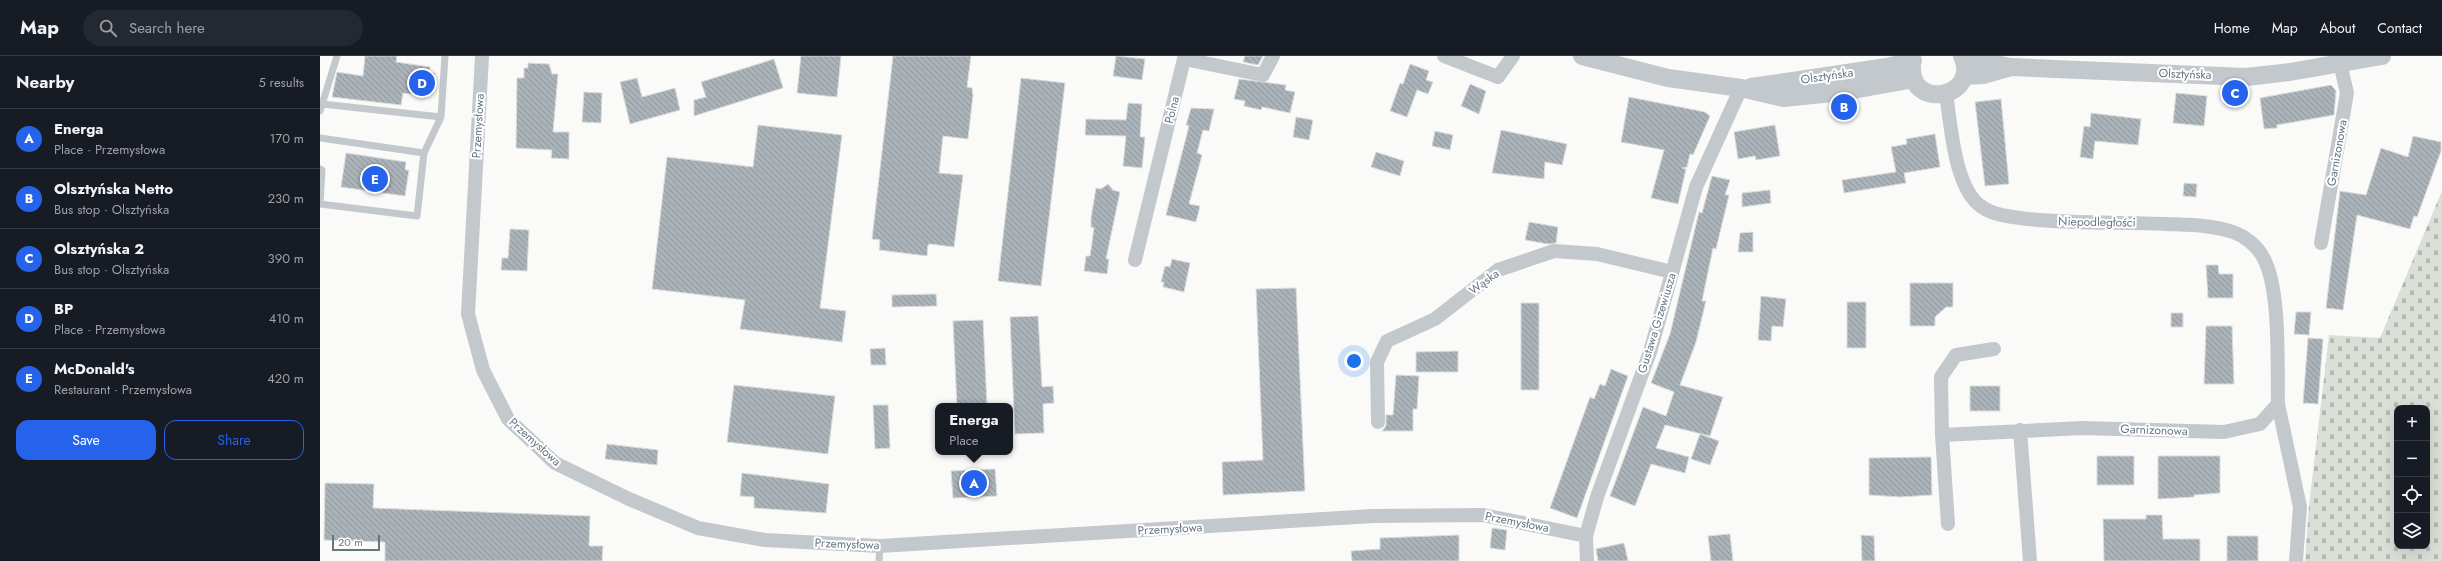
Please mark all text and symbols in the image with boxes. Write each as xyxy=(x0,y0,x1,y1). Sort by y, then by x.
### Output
search box xyxy=(83,10,363,46)
text: Map xyxy=(20,14,59,41)
icon: search xyxy=(97,17,119,39)
text: Search here xyxy=(129,17,205,39)
text: Home xyxy=(2214,18,2250,38)
text: Map xyxy=(2272,18,2298,38)
text: About xyxy=(2320,18,2355,38)
text: Contact xyxy=(2377,18,2422,38)
street label: Olsztyńska xyxy=(1800,63,1855,89)
street label: Olsztyńska xyxy=(2158,64,2212,84)
pin: D xyxy=(409,68,435,98)
text: Nearby xyxy=(16,70,74,94)
text: 5 results xyxy=(258,73,304,92)
pin: C xyxy=(2222,78,2248,108)
pin: B xyxy=(1831,92,1857,122)
street label: Przemysłowa xyxy=(467,93,489,159)
street label: Polna xyxy=(1160,94,1184,126)
text: Energa xyxy=(54,118,103,140)
street label: Garnizonowa xyxy=(2322,118,2352,188)
text: A xyxy=(24,129,34,148)
text: 170 m xyxy=(269,129,304,148)
text: Place · Przemysłowa xyxy=(54,140,165,159)
pin: E xyxy=(362,164,388,194)
text: Olsztyńska Netto xyxy=(54,178,173,200)
text: B xyxy=(25,189,33,208)
text: 230 m xyxy=(268,189,304,208)
text: Bus stop · Olsztyńska xyxy=(54,200,169,219)
street label: Niepodległości xyxy=(2058,212,2136,232)
text: Olsztyńska 2 xyxy=(54,238,144,260)
text: C xyxy=(24,249,34,268)
text: 390 m xyxy=(268,249,304,268)
text: Bus stop · Olsztyńska xyxy=(54,260,169,279)
street label: Wąska xyxy=(1465,265,1503,299)
street label: Gustawa Gizewiusza xyxy=(1633,270,1681,375)
text: BP xyxy=(54,298,73,320)
text: D xyxy=(24,309,34,328)
text: 410 m xyxy=(269,309,304,328)
text: Place · Przemysłowa xyxy=(54,320,165,339)
your location xyxy=(1344,351,1364,371)
text: McDonald's xyxy=(54,358,135,380)
text: E xyxy=(25,369,33,388)
text: 420 m xyxy=(267,369,304,388)
text: Restaurant · Przemysłowa xyxy=(54,380,192,399)
popup xyxy=(935,403,1013,455)
map controls xyxy=(2394,405,2430,549)
button: + xyxy=(2394,405,2430,441)
text: Energa xyxy=(949,409,999,431)
street label: Przemysłowa xyxy=(505,414,565,471)
button: Save xyxy=(16,420,156,460)
button: Share xyxy=(164,420,304,460)
street label: Garnizonowa xyxy=(2120,420,2188,440)
text: Place xyxy=(949,431,979,450)
button: − xyxy=(2394,441,2430,477)
pin: A xyxy=(961,468,987,498)
button: locate xyxy=(2394,477,2430,513)
street label: Przemysłowa xyxy=(1483,507,1551,537)
button: layers xyxy=(2394,513,2430,549)
street label: Przemysłowa xyxy=(1137,518,1203,540)
scale bar xyxy=(332,533,380,552)
text: 20 m xyxy=(338,534,363,550)
street label: Przemysłowa xyxy=(814,534,880,554)

